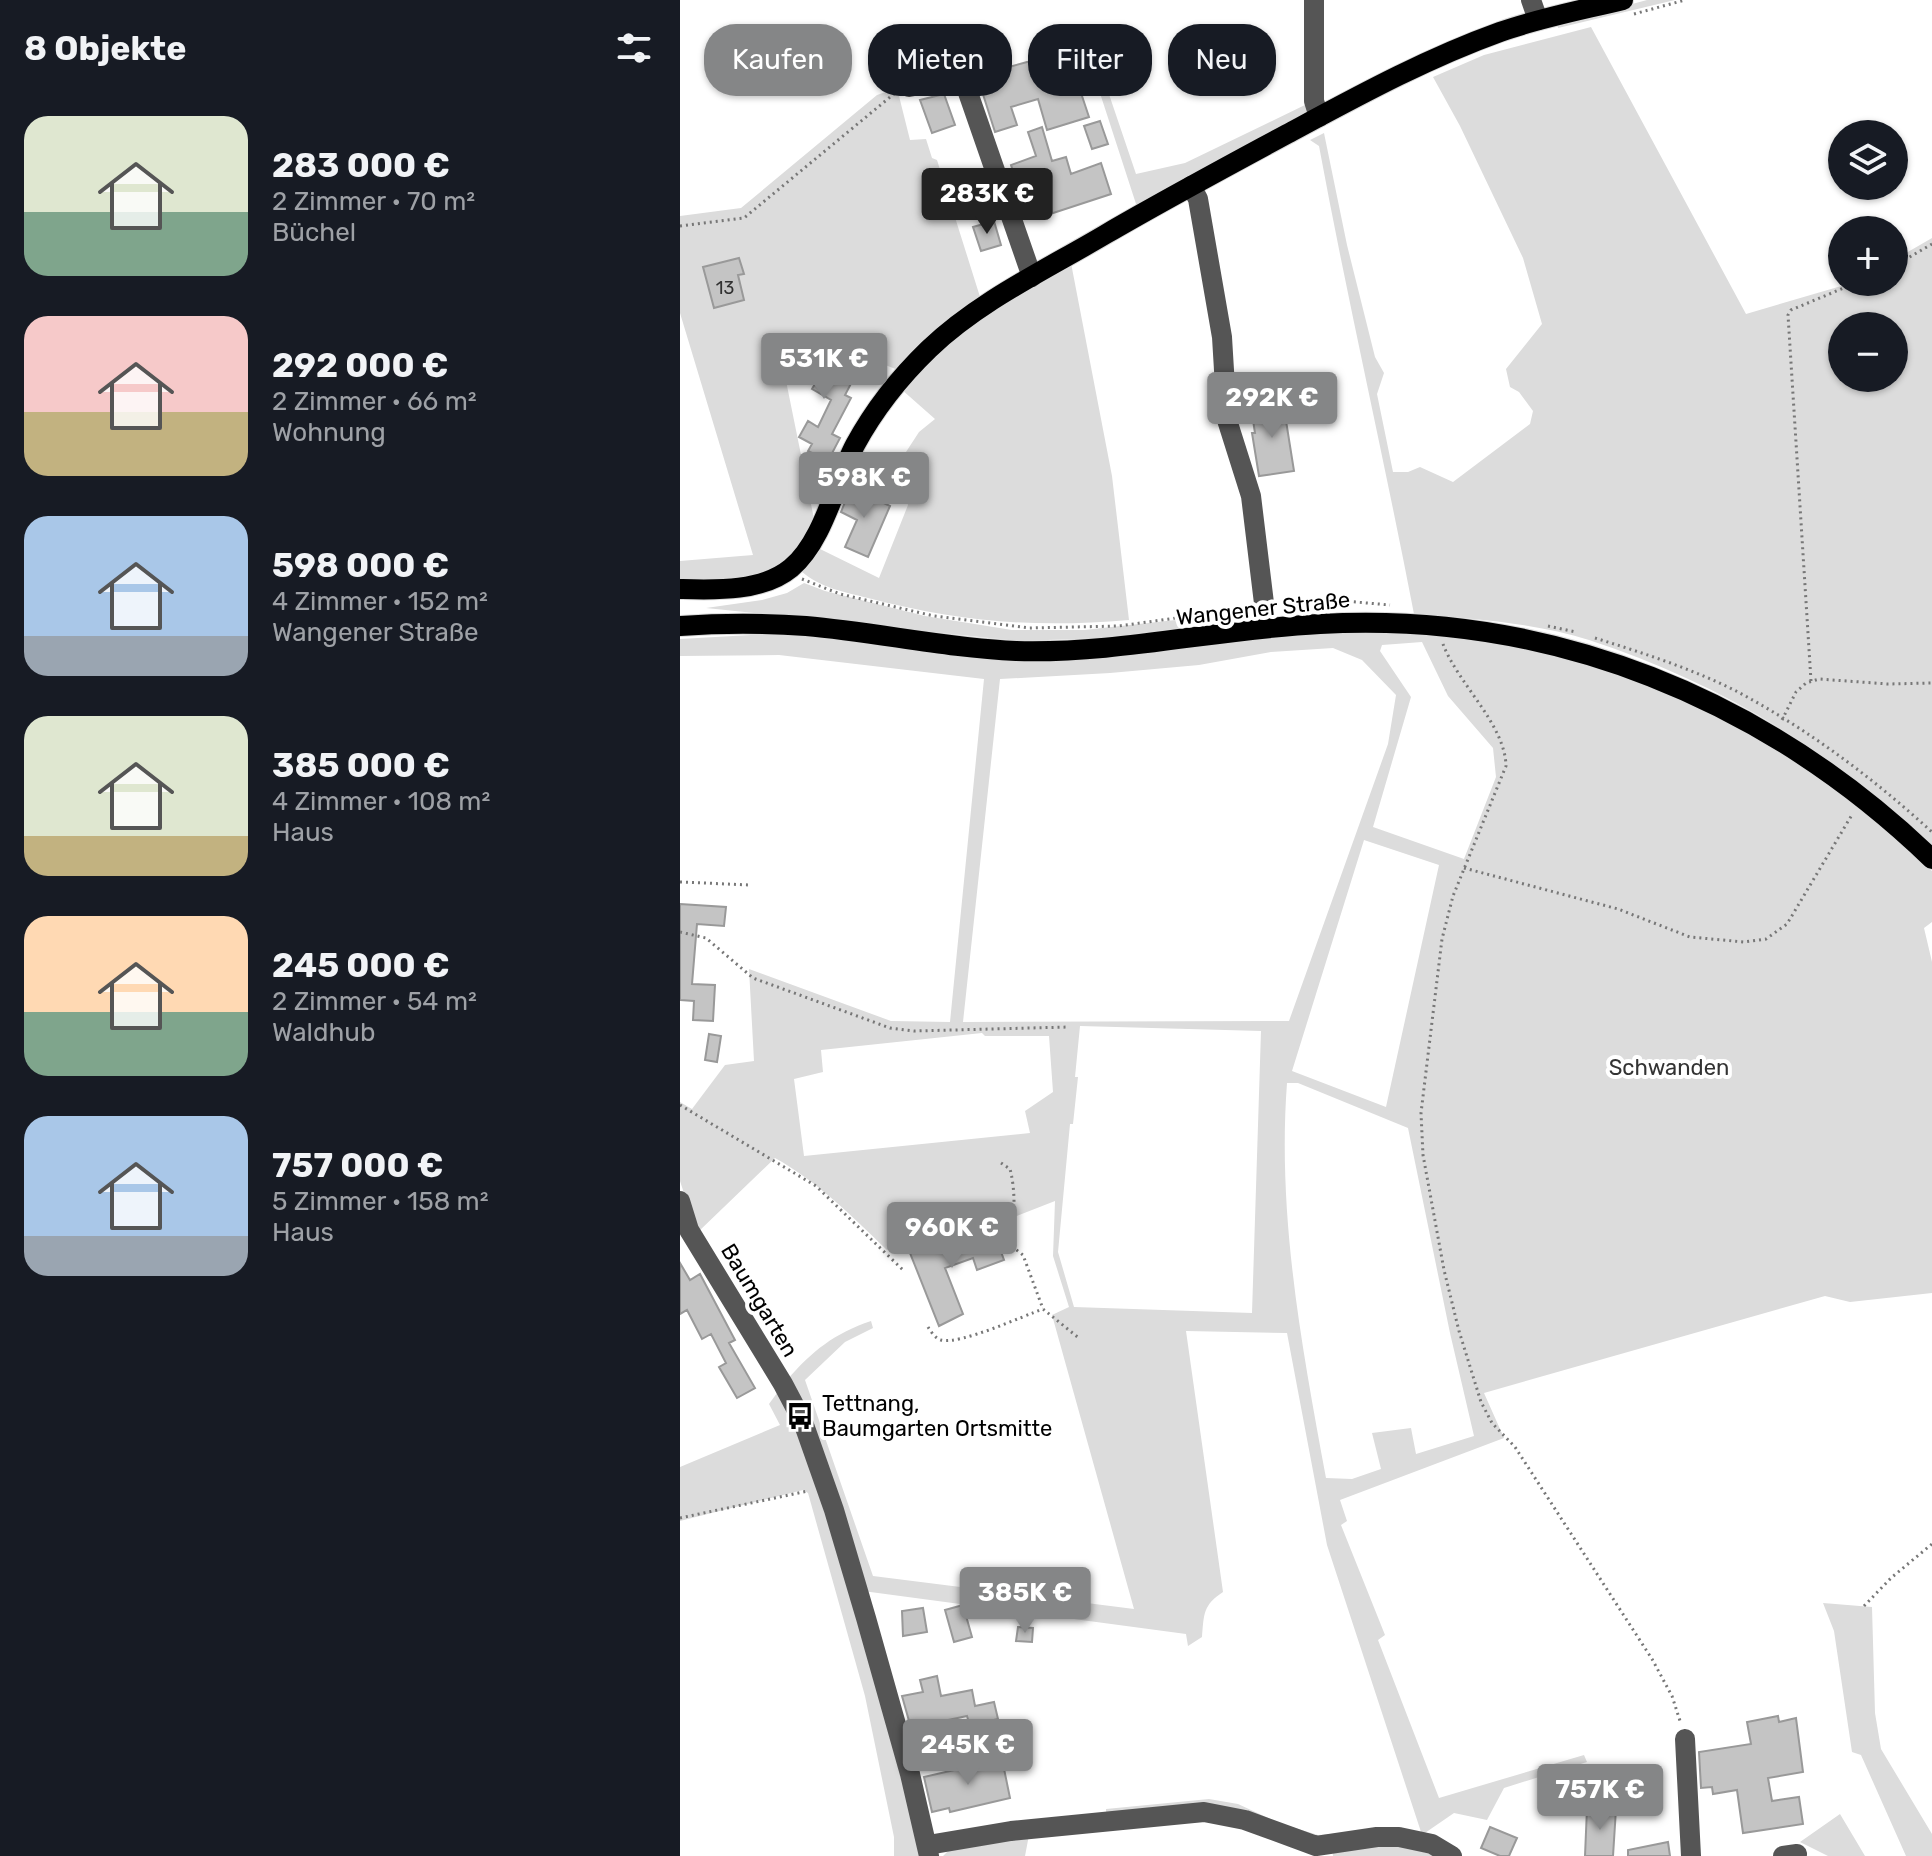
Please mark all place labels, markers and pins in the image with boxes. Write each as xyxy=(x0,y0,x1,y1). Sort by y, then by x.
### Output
pin: 283K € xyxy=(922,168,1052,236)
pin: 531K € xyxy=(759,333,889,401)
pin: 292K € xyxy=(1207,372,1337,440)
pin: 598K € xyxy=(799,452,929,520)
pin: 960K € xyxy=(887,1202,1017,1270)
place label: Tettnang, Baumgarten Ortsmitte xyxy=(822,1390,1052,1442)
bus stop icon: Tettnang, Baumgarten Ortsmitte xyxy=(785,1401,815,1431)
pin: 385K € xyxy=(960,1567,1090,1635)
pin: 245K € xyxy=(903,1719,1033,1787)
pin: 757K € xyxy=(1535,1764,1665,1832)

